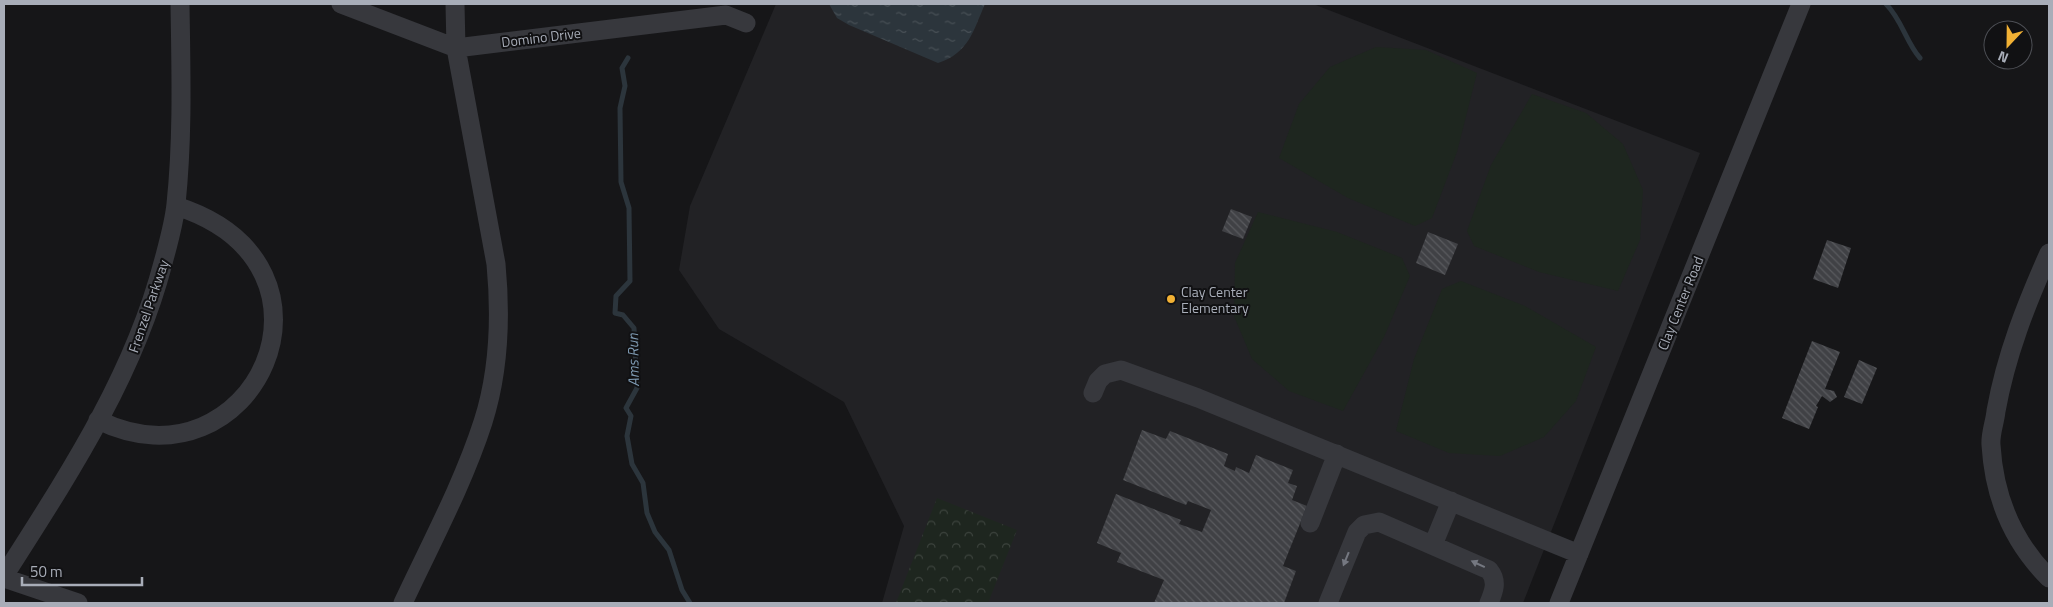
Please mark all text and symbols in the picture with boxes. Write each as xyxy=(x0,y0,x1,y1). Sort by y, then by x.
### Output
north arrow xyxy=(1983,20,2033,70)
street label: Domino Drive xyxy=(500,22,582,52)
text: N xyxy=(1995,46,2011,69)
street label: Clay Center Road xyxy=(1652,253,1708,353)
street label: Frenzel Parkway xyxy=(122,256,174,355)
place label: Clay Center Elementary xyxy=(1181,281,1249,318)
marker: Clay Center Elementary xyxy=(1165,293,1177,305)
water label: Ams Run xyxy=(621,333,645,387)
one-way arrow xyxy=(1341,552,1349,566)
scale bar xyxy=(22,554,142,586)
text: 50 m xyxy=(30,560,63,583)
one-way arrow xyxy=(1471,560,1485,568)

